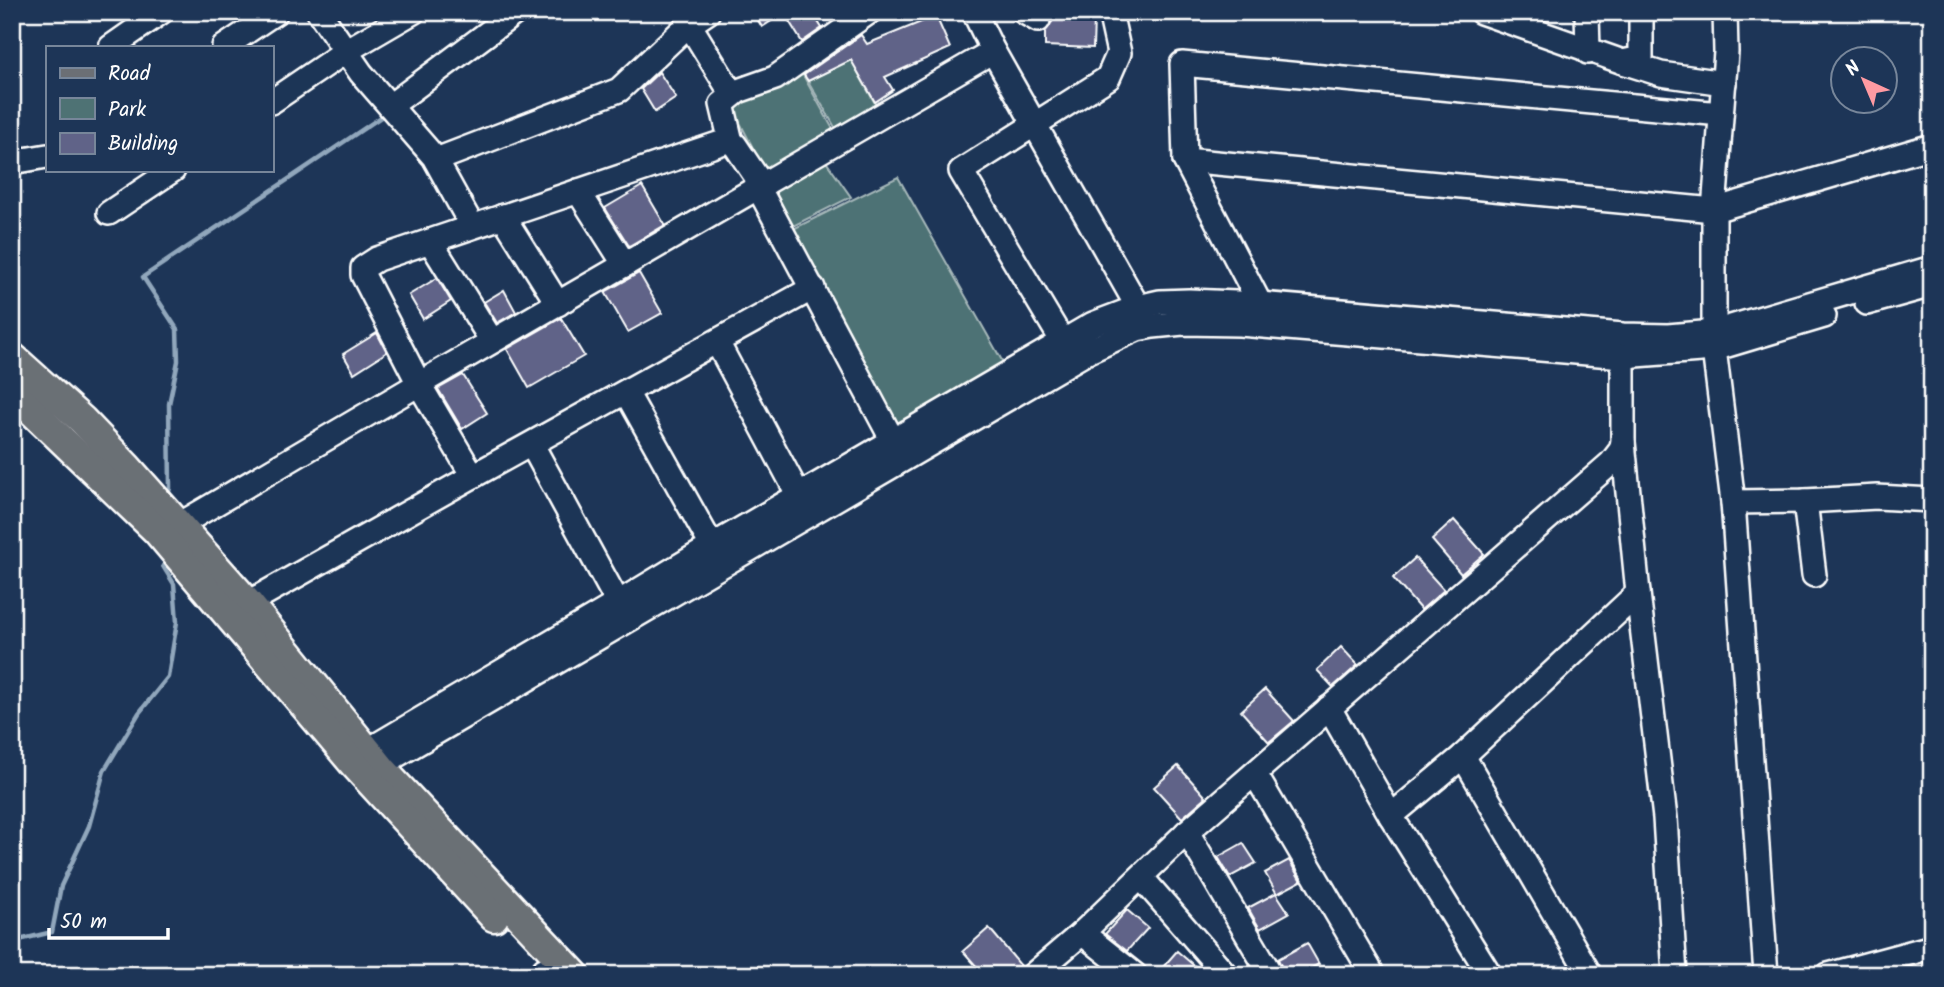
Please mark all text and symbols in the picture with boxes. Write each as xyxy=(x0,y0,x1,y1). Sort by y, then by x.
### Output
legend xyxy=(46,46,273,172)
north arrow xyxy=(1828,46,1898,116)
text: N xyxy=(1839,54,1868,84)
text: Road xyxy=(108,58,151,91)
text: Park xyxy=(108,94,146,127)
text: Building xyxy=(108,128,178,161)
scale bar xyxy=(49,896,168,940)
text: 50 m xyxy=(60,906,107,939)

